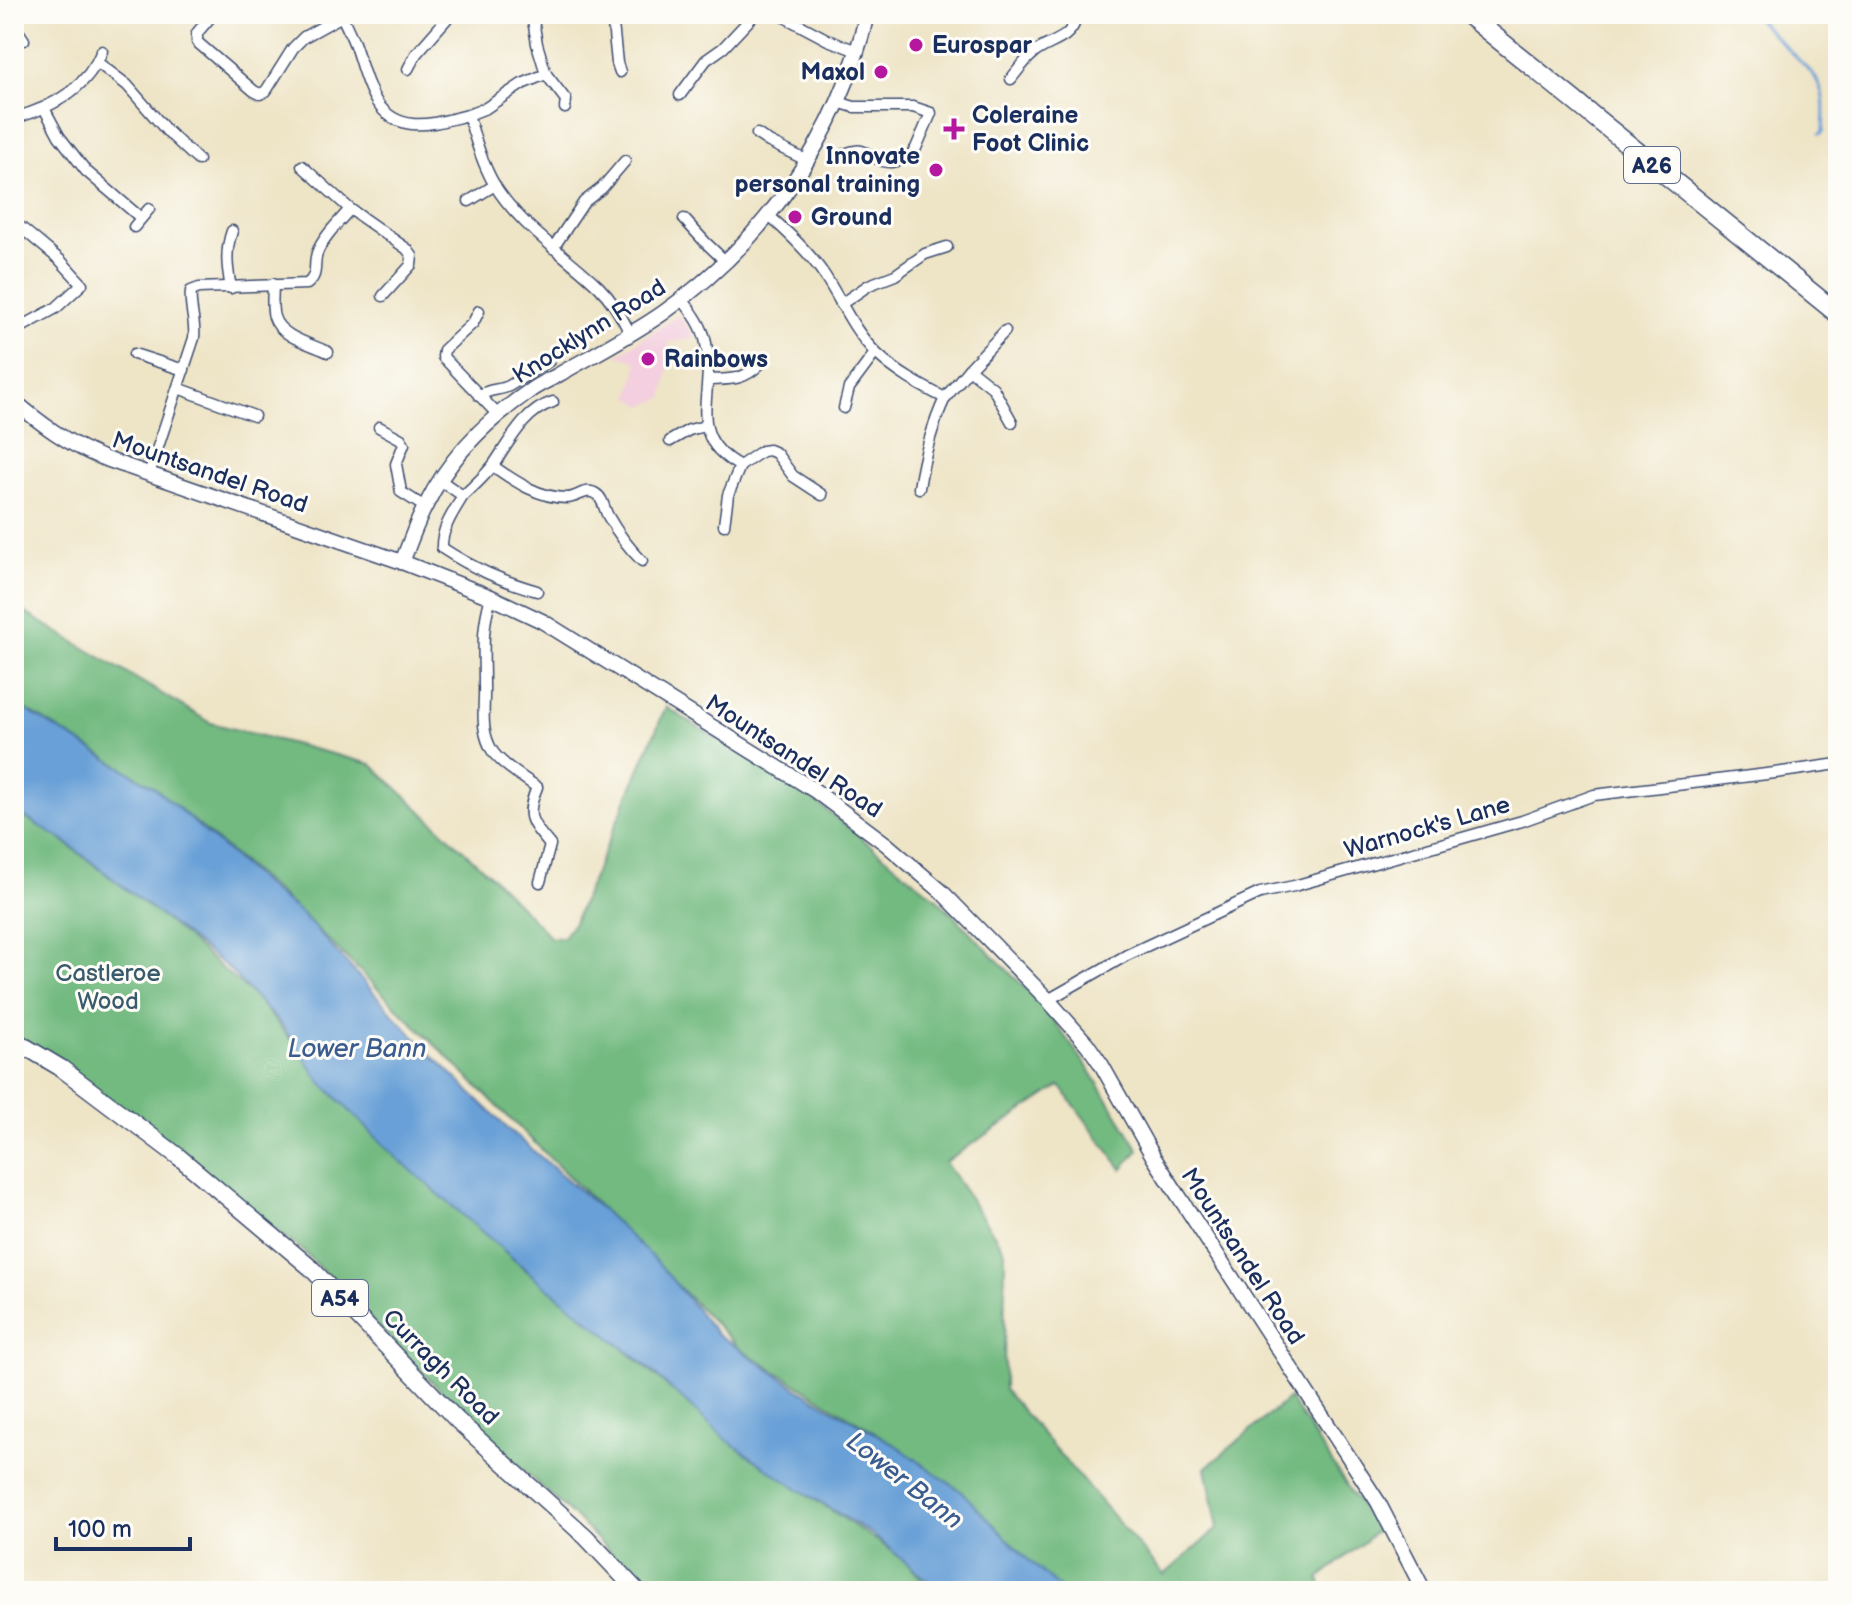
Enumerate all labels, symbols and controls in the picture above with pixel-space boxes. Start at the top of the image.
place label: Eurospar [932,31,1033,60]
marker: Eurospar [907,36,925,54]
place label: Maxol [801,58,865,87]
marker: Maxol [872,63,890,81]
place label: Coleraine Foot Clinic [972,101,1089,158]
marker: Coleraine Foot Clinic [943,118,965,140]
place label: Innovate personal training [735,142,920,199]
road number: A26 [1624,147,1680,183]
marker: Innovate personal training [927,161,945,179]
place label: Ground [811,203,892,232]
marker: Ground [786,208,804,226]
street label: Knocklynn Road [507,273,671,390]
place label: Rainbows [664,345,768,374]
marker: Rainbows [639,350,657,368]
street label: Mountsandel Road [108,425,311,520]
street label: Mountsandel Road [700,688,888,824]
street label: Warnock's Lane [1341,790,1513,865]
park label: Castleroe Wood [55,959,161,1016]
water label: Lower Bann [288,1034,426,1065]
street label: Mountsandel Road [1175,1162,1311,1350]
road number: A54 [312,1280,368,1316]
street label: Curragh Road [376,1303,505,1432]
water label: Lower Bann [840,1426,968,1536]
scale bar [56,1501,190,1551]
text: 100 m [68,1515,132,1544]

